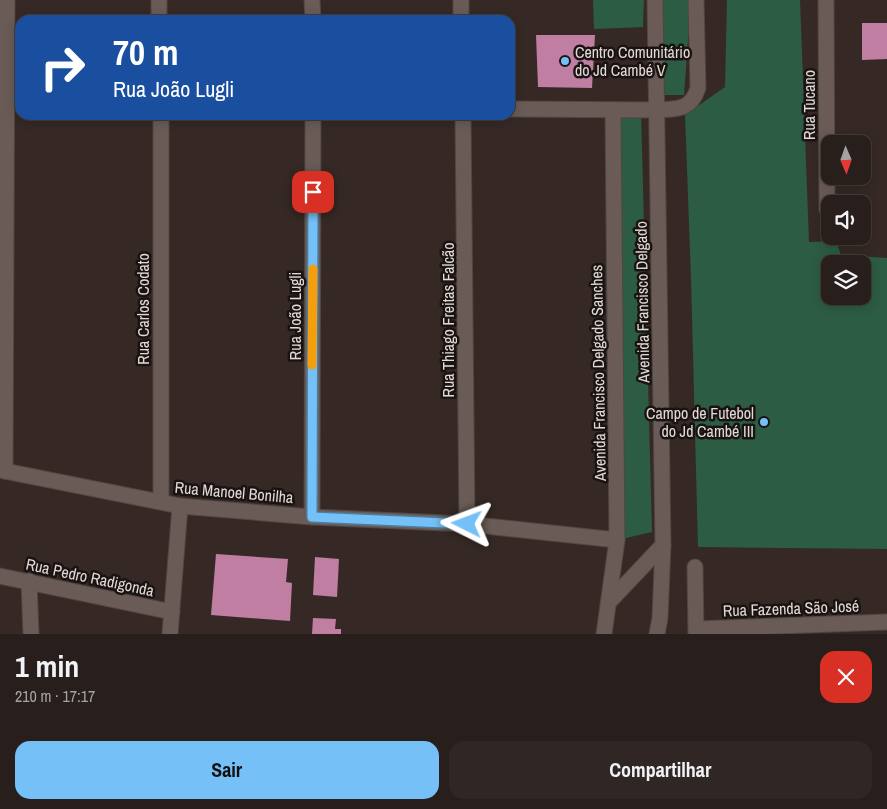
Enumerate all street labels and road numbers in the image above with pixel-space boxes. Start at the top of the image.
street label: Rua Tucano [798,70,820,140]
street label: Avenida Francisco Delgado [630,221,654,384]
street label: Rua Thiago Freitas Falcão [437,242,459,398]
street label: Rua Carlos Codato [132,253,154,365]
street label: Avenida Francisco Delgado Sanches [585,265,611,482]
street label: Rua João Lugli [284,272,306,360]
street label: Rua Manoel Bonilha [174,476,295,508]
street label: Rua Pedro Radigonda [24,553,157,601]
street label: Rua Fazenda São José [722,595,860,621]

